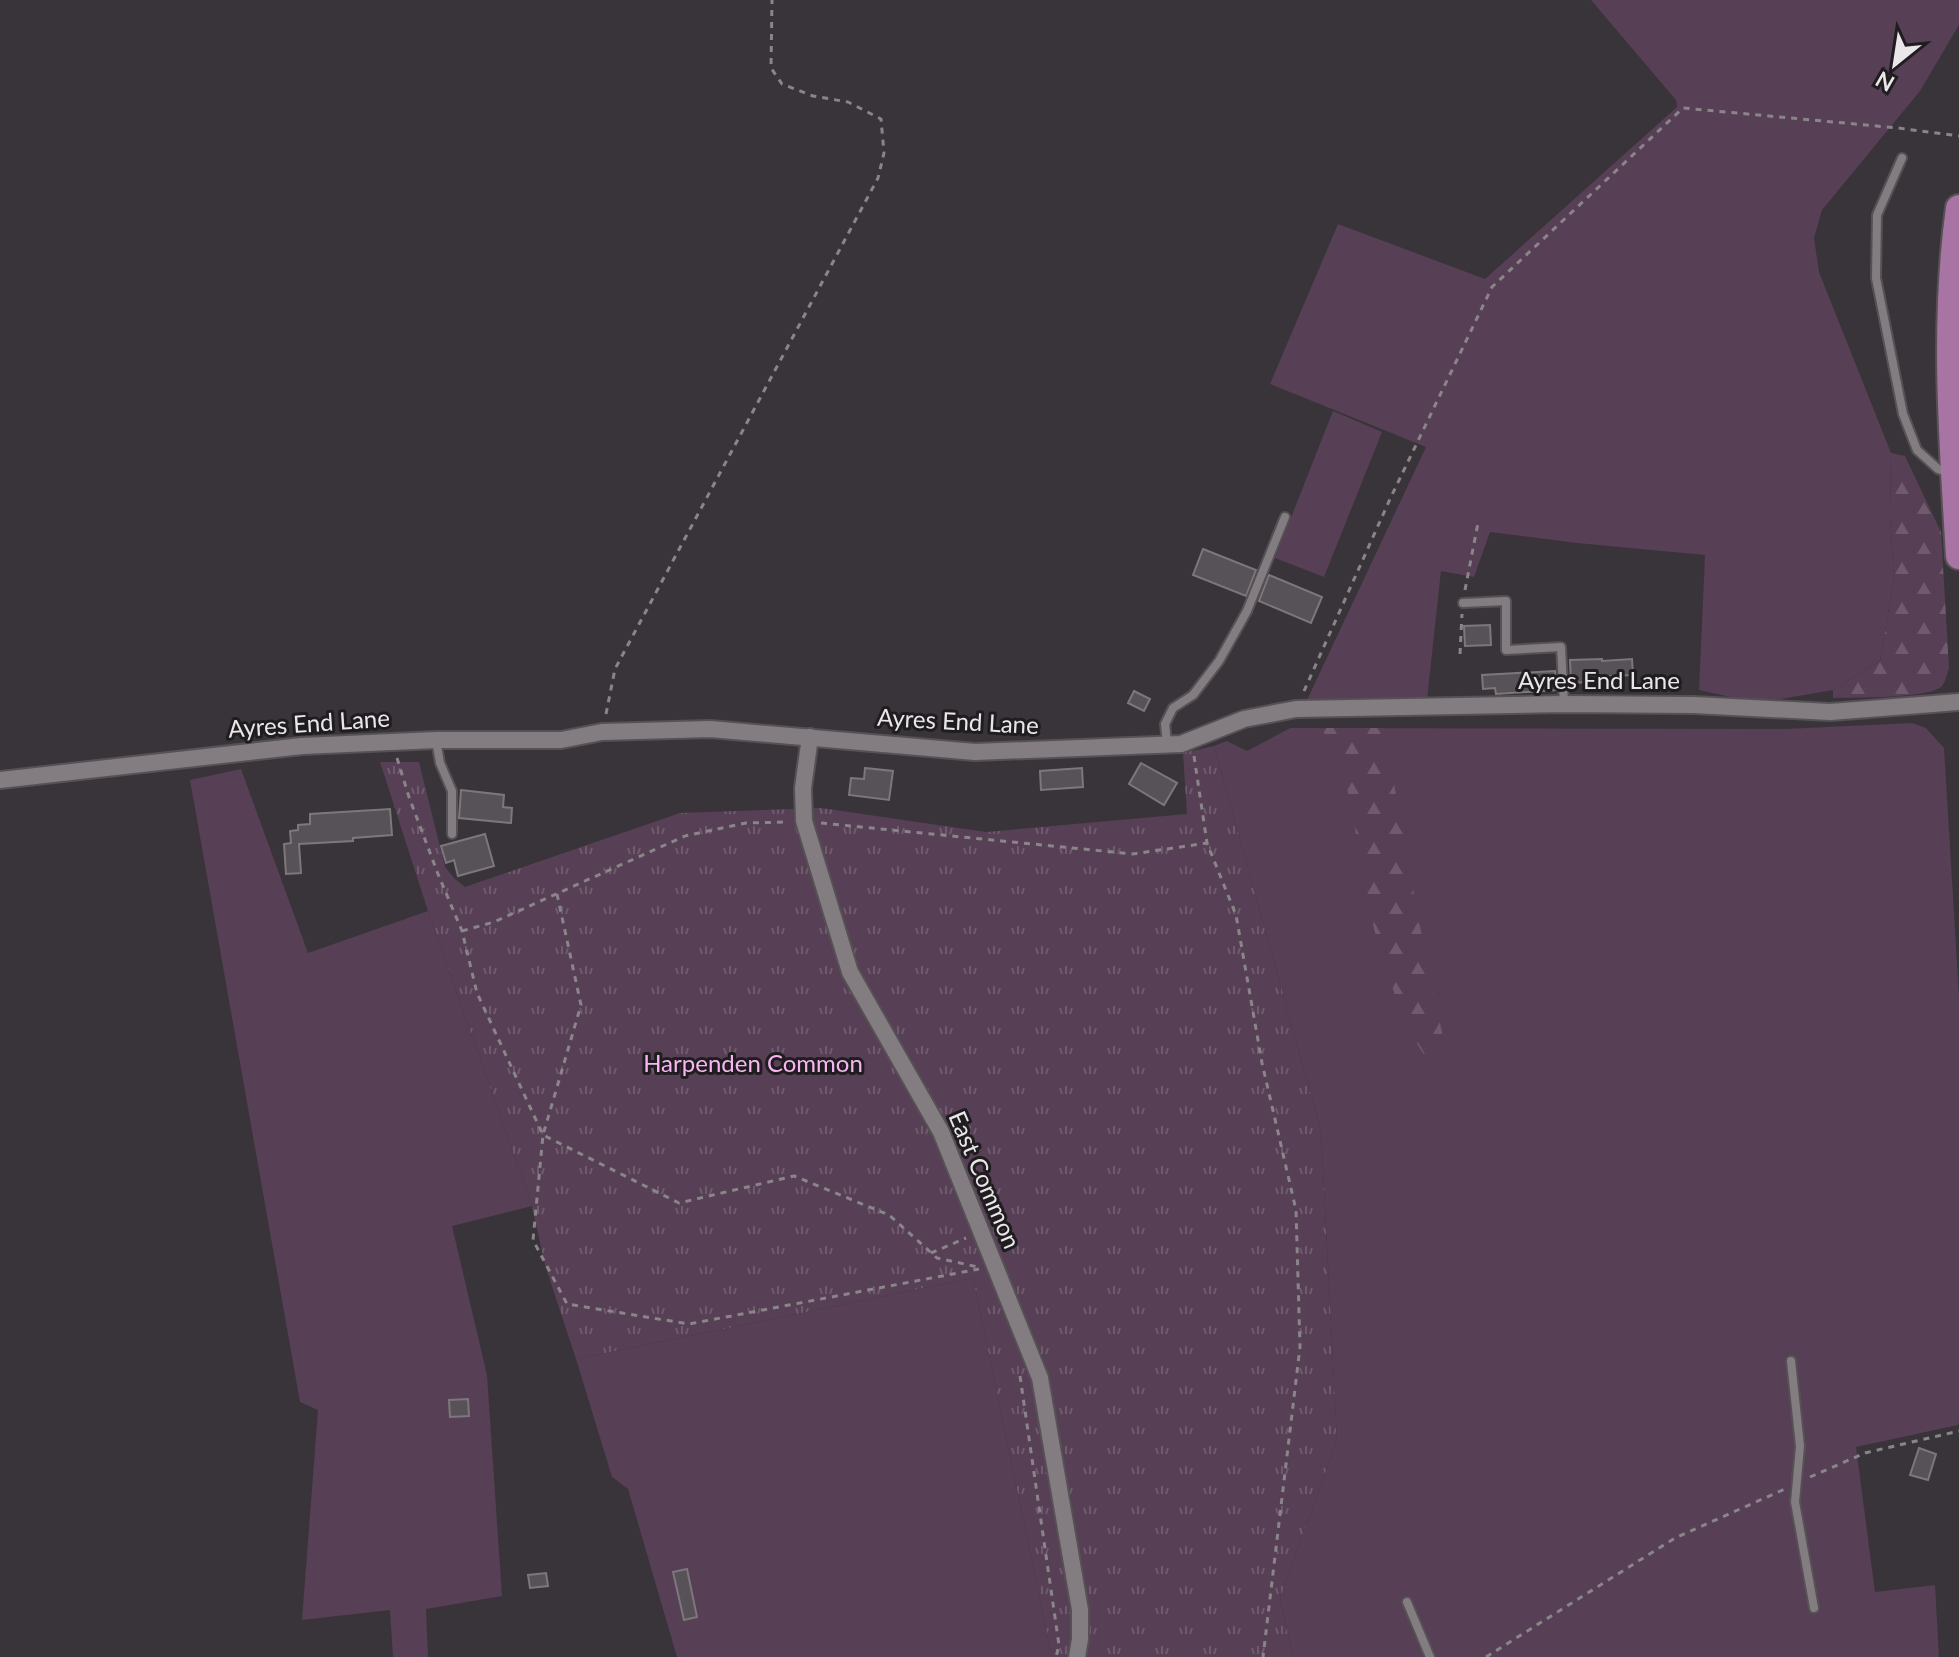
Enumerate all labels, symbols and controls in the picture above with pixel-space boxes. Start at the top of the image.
north arrow [1855,24,1935,104]
text: N [1871,66,1899,98]
street label: Ayres End Lane [1518,665,1680,694]
street label: Ayres End Lane [227,702,391,743]
street label: Ayres End Lane [876,702,1040,739]
park label: Harpenden Common [643,1048,863,1077]
street label: East Common [943,1106,1027,1253]

